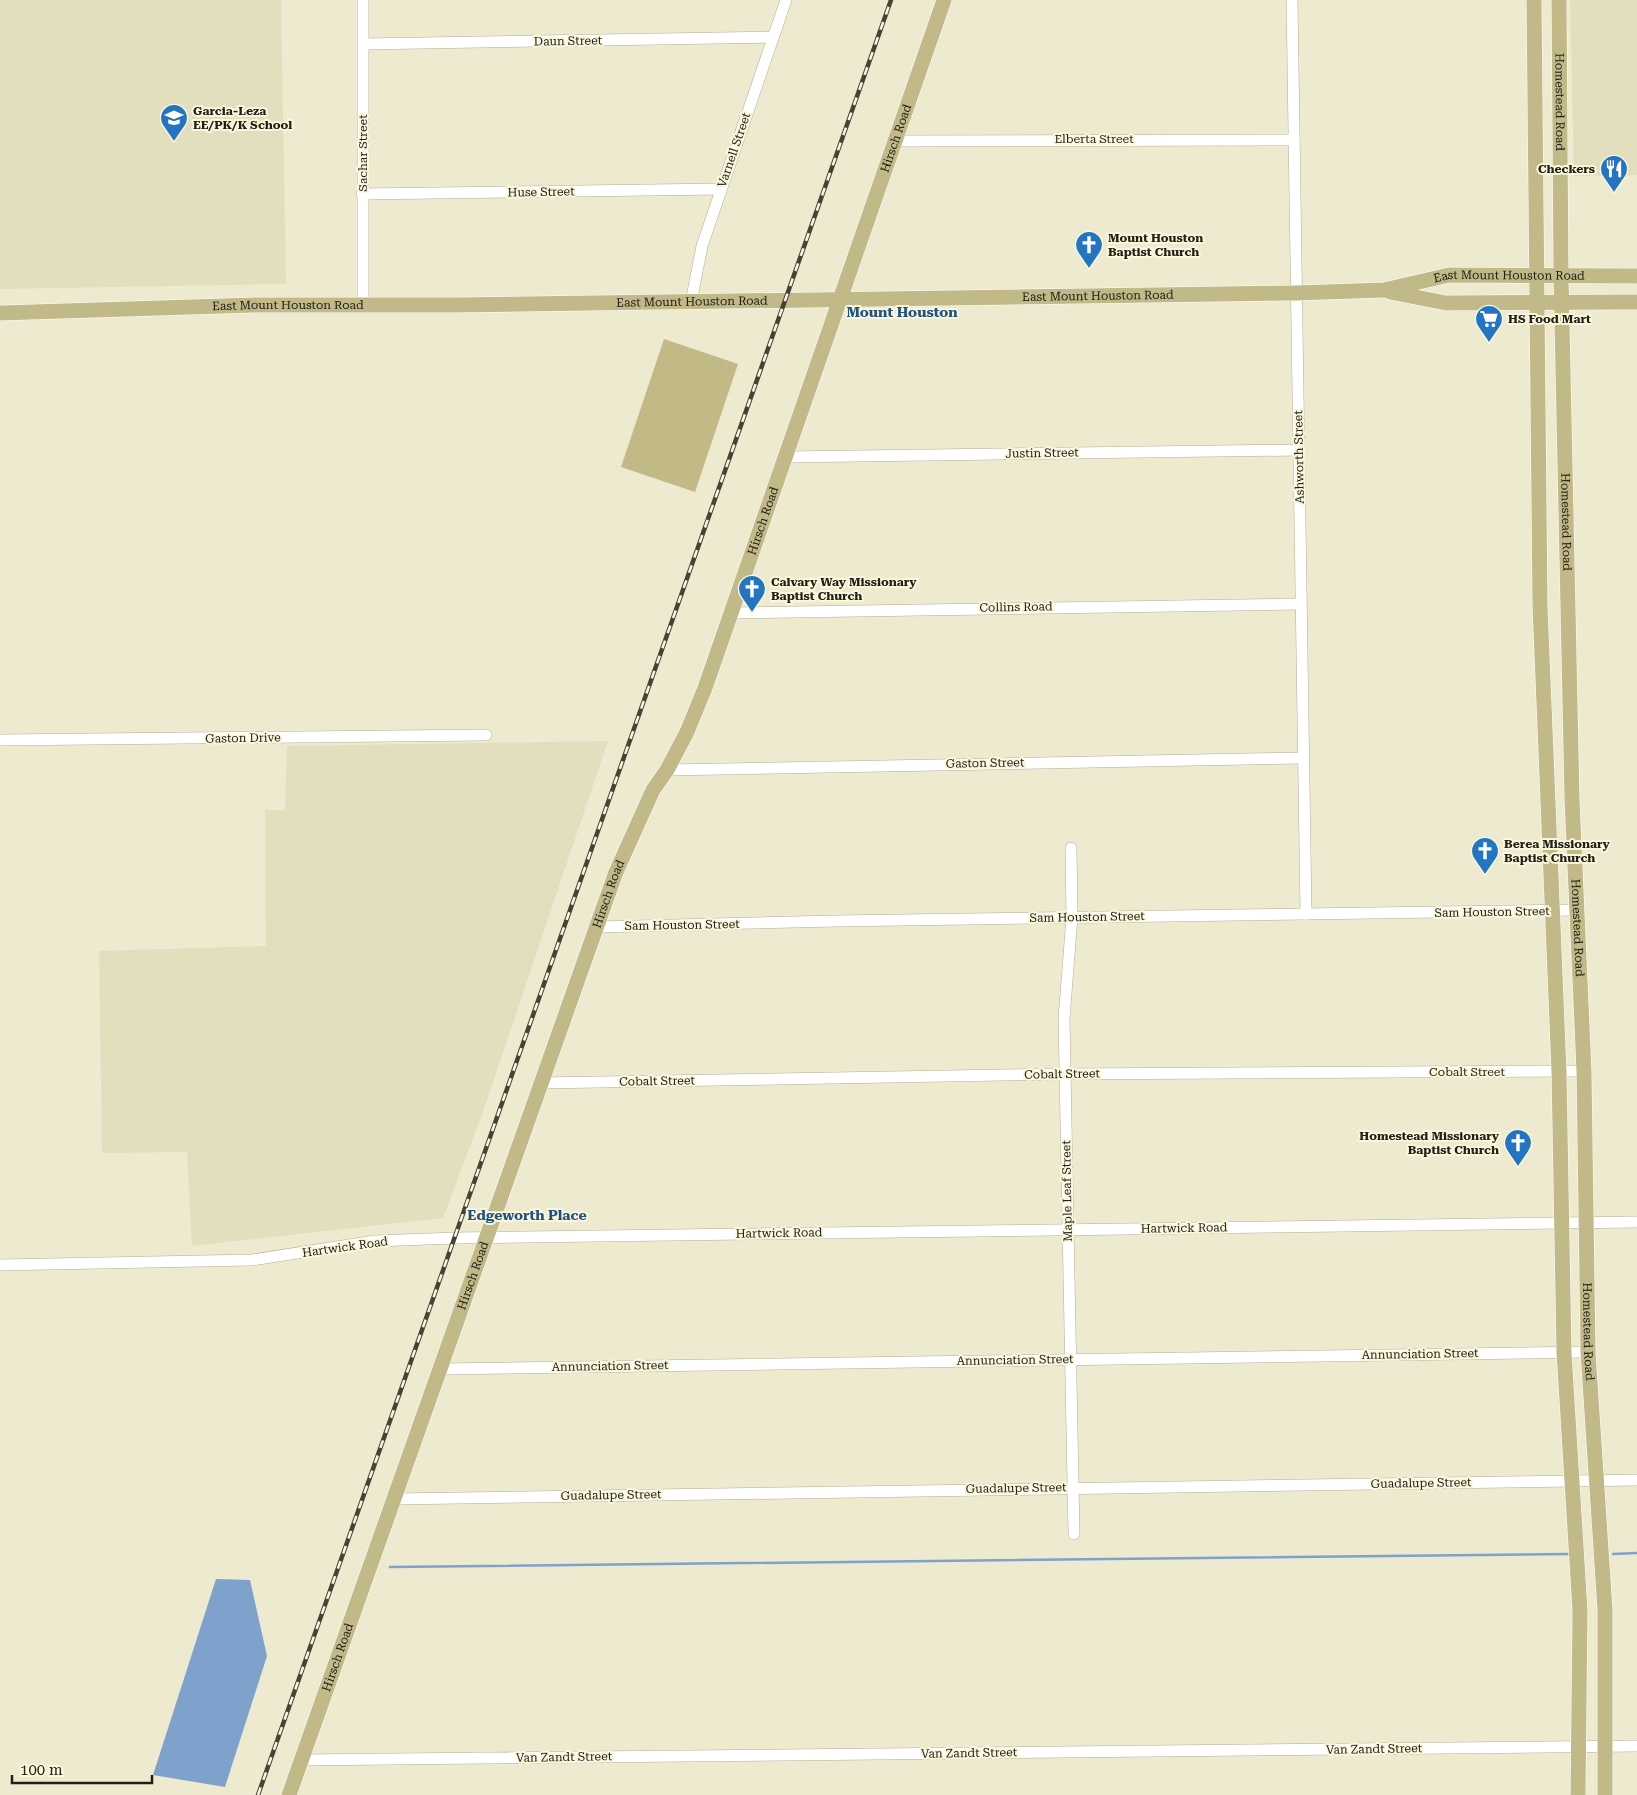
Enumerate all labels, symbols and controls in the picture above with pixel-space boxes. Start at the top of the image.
street label: Daun Street [534,33,603,49]
street label: Homestead Road [1552,53,1567,151]
street label: Hirsch Road [878,102,914,174]
school or university icon: Garcia-Leza EE/PK/K School [159,103,189,142]
place label: Garcia-Leza EE/PK/K School [193,104,292,132]
street label: Varnell Street [715,110,754,189]
street label: Sachar Street [356,114,370,192]
street label: Elberta Street [1054,132,1134,146]
restaurant icon: Checkers [1599,154,1629,193]
place label: Checkers [1538,162,1595,176]
street label: Huse Street [507,184,575,200]
church icon: Mount Houston Baptist Church [1074,230,1104,269]
place label: Mount Houston Baptist Church [1108,231,1203,259]
street label: East Mount Houston Road [1432,268,1585,285]
street label: East Mount Houston Road [1022,288,1174,304]
street label: East Mount Houston Road [616,294,768,310]
street label: East Mount Houston Road [212,298,364,313]
district label: Mount Houston [846,304,958,320]
supermarket icon: HS Food Mart [1474,304,1504,343]
place label: HS Food Mart [1508,312,1591,326]
street label: Ashworth Street [1291,410,1307,504]
street label: Justin Street [1005,445,1079,461]
street label: Homestead Road [1558,473,1574,571]
street label: Hirsch Road [745,485,781,557]
church icon: Calvary Way Missionary Baptist Church [737,574,767,613]
place label: Calvary Way Missionary Baptist Church [771,575,917,603]
street label: Collins Road [979,599,1053,615]
street label: Gaston Drive [205,730,281,746]
street label: Gaston Street [946,755,1025,771]
church icon: Berea Missionary Baptist Church [1470,836,1500,875]
place label: Berea Missionary Baptist Church [1504,837,1611,865]
street label: Hirsch Road [590,857,628,930]
street label: Homestead Road [1569,878,1587,977]
street label: Sam Houston Street [1434,904,1550,920]
street label: Sam Houston Street [1029,909,1145,925]
street label: Sam Houston Street [624,917,740,933]
street label: Cobalt Street [1429,1065,1505,1079]
street label: Cobalt Street [1024,1066,1101,1082]
street label: Cobalt Street [619,1073,696,1089]
church icon: Homestead Missionary Baptist Church [1503,1128,1533,1167]
place label: Homestead Missionary Baptist Church [1359,1129,1500,1157]
street label: Maple Leaf Street [1059,1140,1075,1242]
district label: Edgeworth Place [467,1207,587,1223]
street label: Hartwick Road [1141,1220,1228,1236]
street label: Hartwick Road [736,1225,823,1241]
street label: Hartwick Road [301,1234,389,1260]
street label: Hirsch Road [454,1239,492,1312]
street label: Homestead Road [1580,1282,1597,1381]
street label: Annunciation Street [1362,1346,1479,1362]
street label: Annunciation Street [957,1352,1074,1368]
street label: Annunciation Street [552,1358,669,1374]
street label: Guadalupe Street [1370,1475,1472,1491]
street label: Guadalupe Street [965,1480,1067,1496]
street label: Guadalupe Street [560,1487,662,1503]
street label: Hirsch Road [319,1621,356,1693]
street label: Van Zandt Street [1326,1741,1423,1757]
street label: Van Zandt Street [921,1745,1018,1761]
street label: Van Zandt Street [516,1749,613,1765]
scale bar [12,1752,152,1784]
text: 100 m [20,1761,63,1779]

